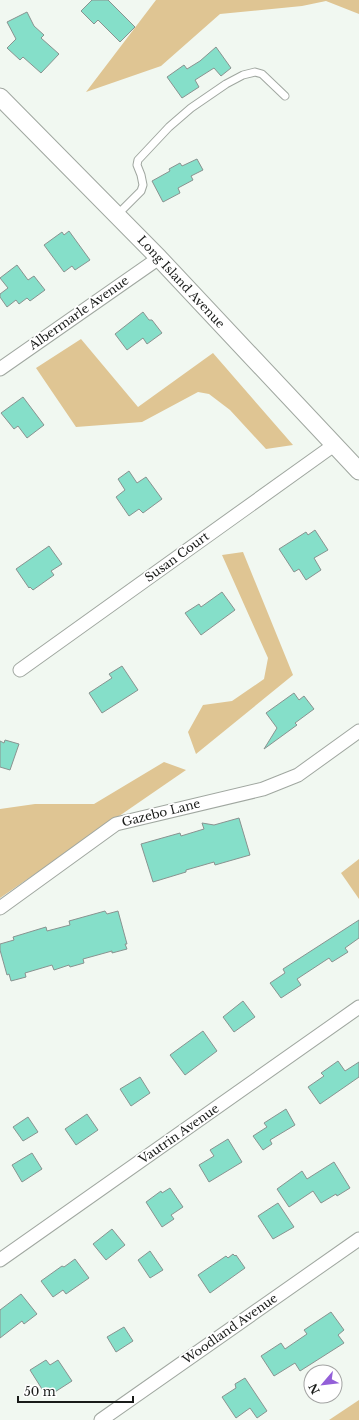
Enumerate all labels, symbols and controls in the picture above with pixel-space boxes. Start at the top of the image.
street label: Long Island Avenue [135,232,228,331]
street label: Albermarle Avenue [25,272,132,353]
street label: Susan Court [142,528,212,585]
street label: Gazebo Lane [120,795,202,830]
street label: Vautrin Avenue [135,1100,222,1167]
street label: Woodland Avenue [178,1290,280,1368]
north arrow [303,1364,343,1404]
scale bar [18,1378,133,1404]
text: N [305,1380,323,1397]
text: 50 m [24,1384,56,1399]

